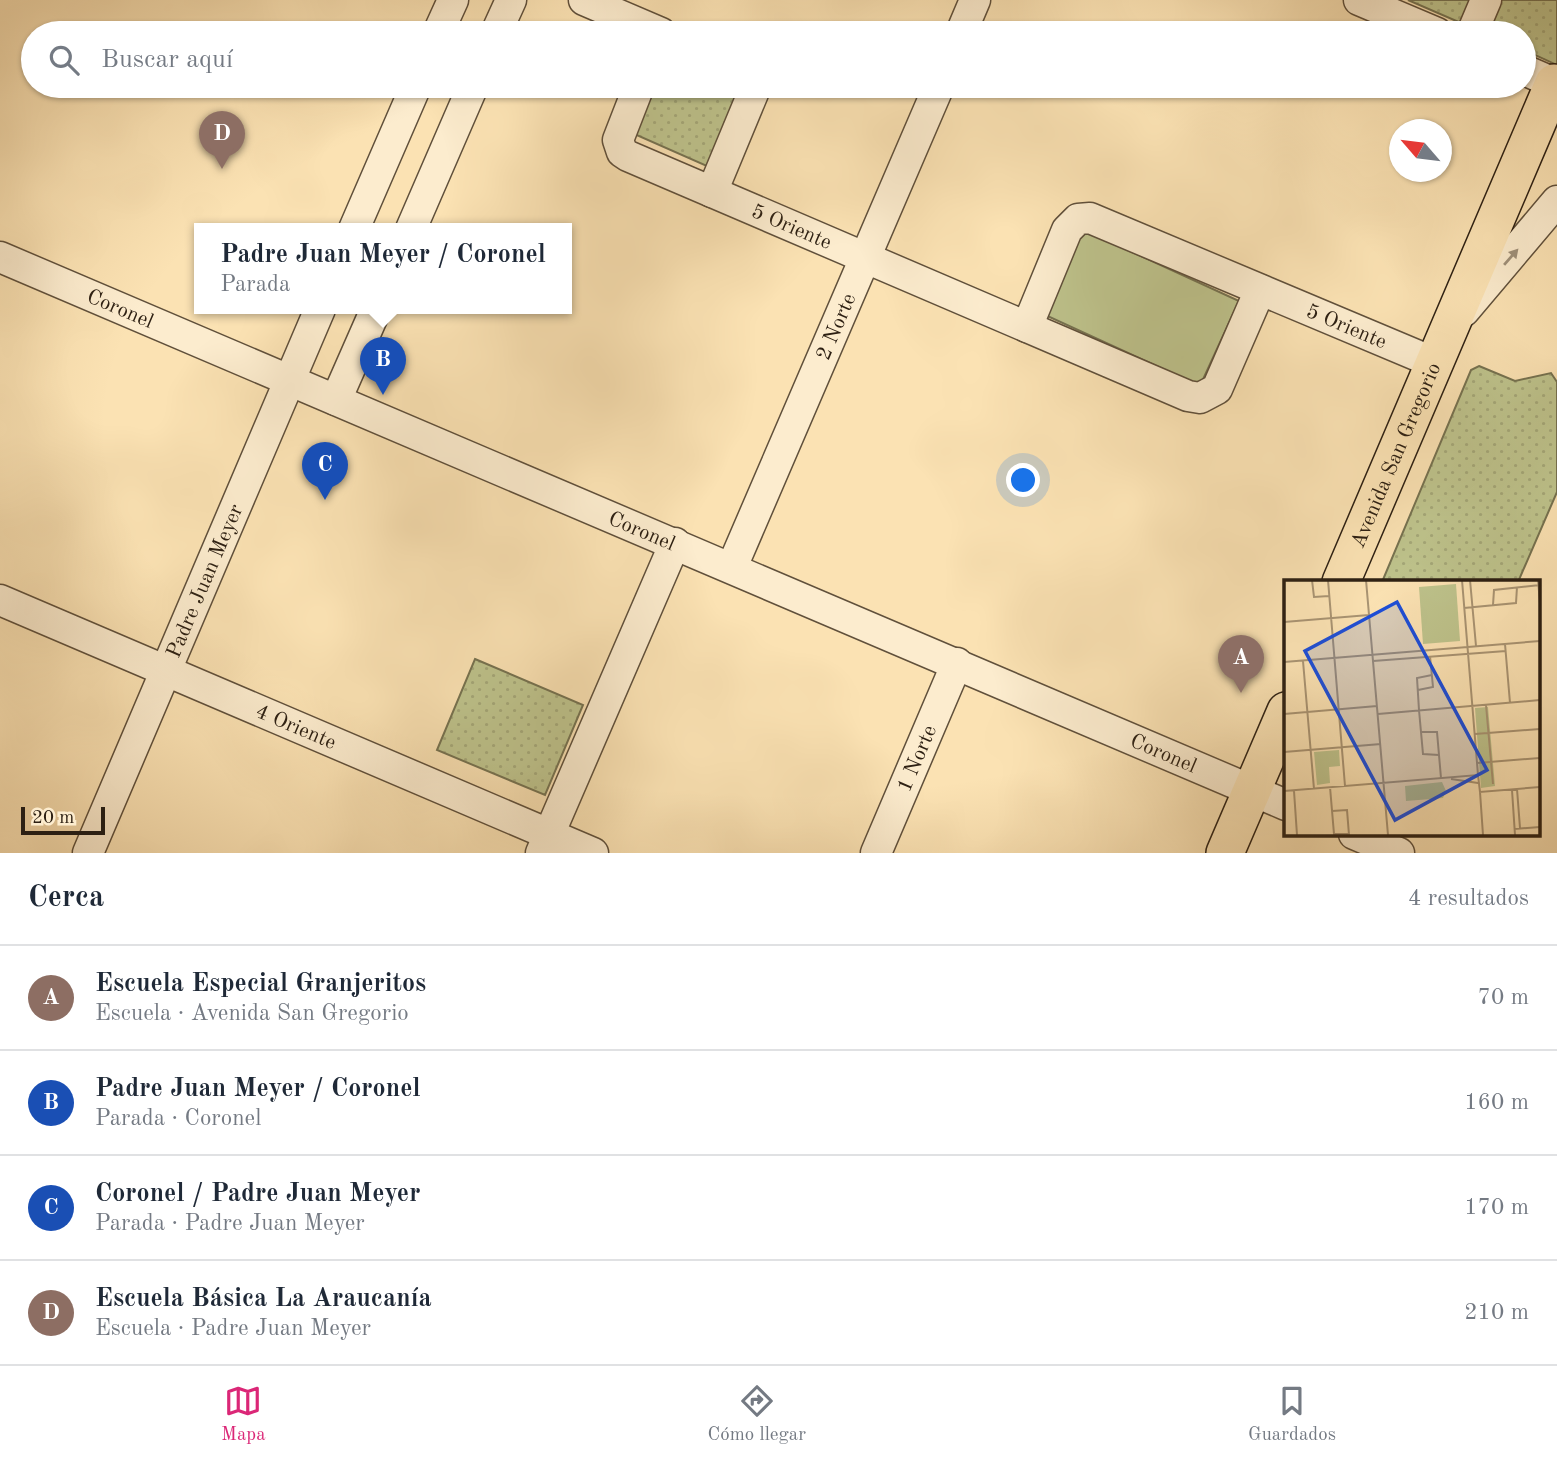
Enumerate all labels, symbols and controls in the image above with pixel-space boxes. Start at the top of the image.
search box [21,21,1536,98]
icon: search [45,41,83,79]
text: Buscar aquí [101,47,233,73]
pin: D [199,111,245,169]
north arrow [1389,119,1452,182]
street label: 5 Oriente [748,201,834,254]
popup [194,223,572,314]
text: Padre Juan Meyer / Coronel [220,242,546,268]
one-way arrow [1503,248,1519,266]
text: Parada [220,273,290,296]
street label: Coronel [84,286,157,333]
street label: 2 Norte [813,290,860,363]
street label: 5 Oriente [1303,301,1389,353]
pin: B [360,337,406,395]
street label: Avenida San Gregorio [1348,360,1445,551]
pin: C [302,442,348,500]
your location [1006,463,1040,497]
street label: Padre Juan Meyer [164,501,248,661]
street label: Coronel [605,509,678,556]
inset map [1284,580,1540,836]
pin: A [1218,635,1264,693]
street label: 4 Oriente [252,701,339,754]
street label: 1 Norte [894,722,941,795]
street label: Coronel [1127,731,1200,778]
scale bar [21,804,105,836]
text: 20 m [32,809,74,828]
text: Cerca [28,883,104,913]
text: 4 resultados [1408,887,1529,910]
text: Escuela Especial Granjeritos [95,971,426,997]
text: A [42,986,60,1009]
text: 70 m [1478,986,1529,1009]
text: Escuela · Avenida San Gregorio [95,1002,409,1025]
text: Padre Juan Meyer / Coronel [95,1076,420,1102]
text: B [43,1091,59,1114]
text: 160 m [1464,1091,1529,1114]
text: Parada · Coronel [95,1107,261,1130]
text: Coronel / Padre Juan Meyer [95,1181,420,1207]
text: C [43,1196,59,1219]
text: 170 m [1464,1196,1529,1219]
text: Parada · Padre Juan Meyer [95,1212,365,1235]
text: Escuela Básica La Araucanía [95,1286,432,1312]
text: D [42,1301,60,1324]
text: 210 m [1464,1301,1529,1324]
text: Escuela · Padre Juan Meyer [95,1317,371,1340]
tab: Mapa [221,1382,266,1447]
tab: Cómo llegar [708,1382,806,1447]
tab: Guardados [1248,1382,1336,1447]

